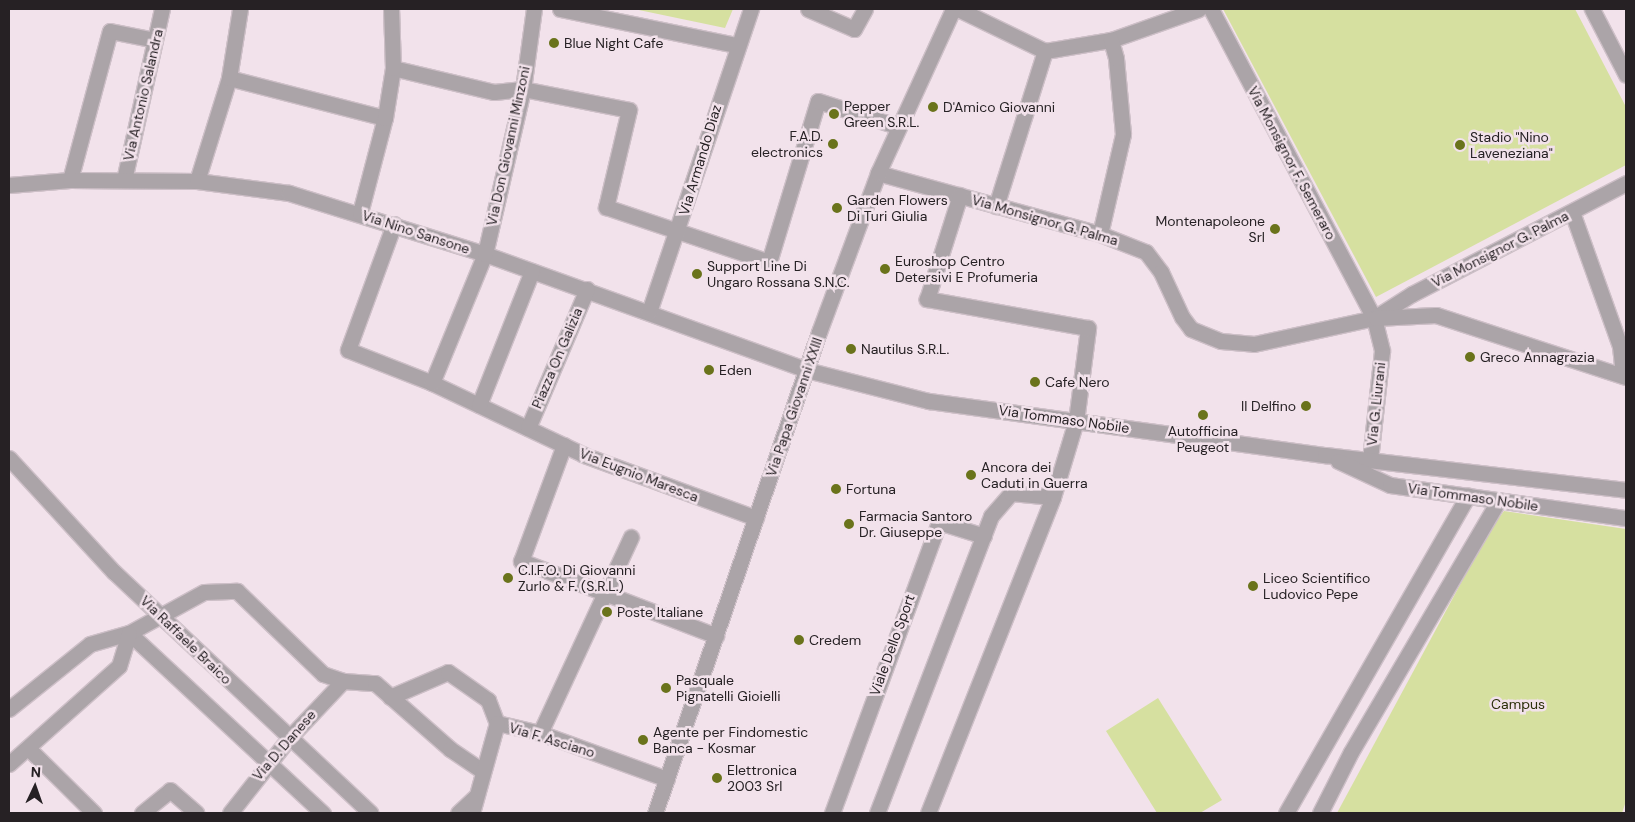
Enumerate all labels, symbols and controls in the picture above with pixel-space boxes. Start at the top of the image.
street label: Via Antonio Salandra [120,28,166,162]
place label: Blue Night Cafe [564,35,663,51]
marker: Blue Night Cafe [548,37,560,49]
street label: Via Don Giovanni Minzoni [483,65,533,227]
street label: Via Monsignor F. Semeraro [1244,83,1340,243]
place label: Pepper Green S.R.L. [844,98,919,130]
place label: D'Amico Giovanni [943,99,1055,115]
marker: D'Amico Giovanni [927,101,939,113]
street label: Via Armando Diaz [675,103,725,217]
marker: Pepper Green S.R.L. [828,108,840,120]
place label: F.A.D. electronics [751,128,823,160]
place label: Stadio "Nino Laveneziana" [1470,129,1553,162]
marker: F.A.D. electronics [827,138,839,150]
marker: Stadio "Nino Laveneziana" [1454,139,1466,151]
street label: Via Monsignor G. Palma [970,191,1120,249]
place label: Garden Flowers Di Turi Giulia [847,192,948,224]
marker: Garden Flowers Di Turi Giulia [831,202,843,214]
street label: Via Nino Sansone [360,207,472,257]
street label: Via Monsignor G. Palma [1429,207,1571,291]
place label: Montenapoleone Srl [1156,213,1265,246]
marker: Montenapoleone Srl [1269,223,1281,235]
place label: Euroshop Centro Detersivi E Profumeria [895,253,1038,286]
place label: Support Line Di Ungaro Rossana S.N.C. [707,258,850,290]
marker: Euroshop Centro Detersivi E Profumeria [879,263,891,275]
marker: Support Line Di Ungaro Rossana S.N.C. [691,268,703,280]
street label: Piazza On Galizia [528,305,586,411]
street label: Via Papa Giovanni XXIII [762,335,826,479]
place label: Nautilus S.R.L. [861,341,949,357]
marker: Nautilus S.R.L. [845,343,857,355]
place label: Greco Annagrazia [1480,349,1594,365]
marker: Greco Annagrazia [1464,351,1476,363]
street label: Via G. Liurani [1363,361,1389,447]
place label: Eden [719,362,752,378]
marker: Eden [703,364,715,376]
place label: Cafe Nero [1045,374,1110,390]
marker: Cafe Nero [1029,376,1041,388]
place label: Il Delfino [1241,398,1296,414]
marker: Il Delfino [1300,400,1312,412]
street label: Via Tommaso Nobile [998,402,1130,436]
marker: Autofficina Peugeot [1197,409,1209,421]
place label: Autofficina Peugeot [1168,423,1238,456]
street label: Via Eugnio Maresca [577,445,701,505]
place label: Ancora dei Caduti in Guerra [981,459,1088,492]
marker: Ancora dei Caduti in Guerra [965,469,977,481]
street label: Via Tommaso Nobile [1407,480,1539,514]
place label: Fortuna [846,481,896,497]
marker: Fortuna [830,483,842,495]
place label: Farmacia Santoro Dr. Giuseppe [859,508,972,540]
marker: Farmacia Santoro Dr. Giuseppe [843,518,855,530]
place label: C.I.F.O. Di Giovanni Zurlo & F. (S.R.L.) [518,562,635,594]
place label: Liceo Scientifico Ludovico Pepe [1263,570,1370,602]
marker: C.I.F.O. Di Giovanni Zurlo & F. (S.R.L.) [502,572,514,584]
marker: Liceo Scientifico Ludovico Pepe [1247,580,1259,592]
street label: Via Raffaele Braico [137,592,235,688]
street label: Viale Dello Sport [866,592,918,698]
place label: Poste Italiane [617,604,703,620]
marker: Poste Italiane [601,606,613,618]
place label: Credem [809,632,861,648]
marker: Credem [793,634,805,646]
place label: Pasquale Pignatelli Gioielli [676,672,781,704]
marker: Pasquale Pignatelli Gioielli [660,682,672,694]
park label: Campus [1491,696,1545,712]
street label: Via D. Danese [249,706,319,784]
street label: Via F. Asciano [507,719,597,761]
place label: Agente per Findomestic Banca - Kosmar [653,724,808,756]
marker: Agente per Findomestic Banca - Kosmar [637,734,649,746]
north arrow [10,762,60,812]
place label: Elettronica 2003 Srl [727,762,797,794]
text: N [30,763,41,781]
marker: Elettronica 2003 Srl [711,772,723,784]

